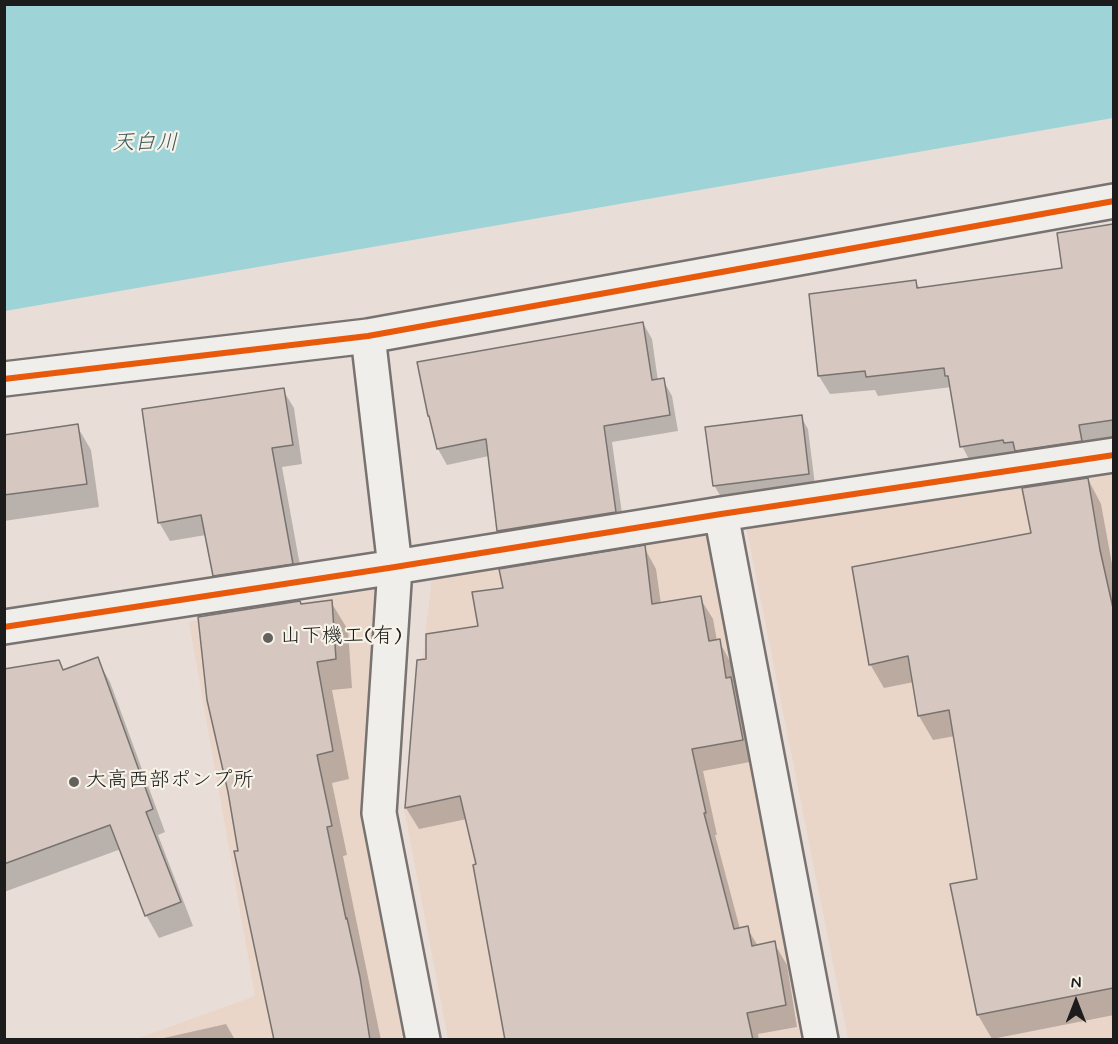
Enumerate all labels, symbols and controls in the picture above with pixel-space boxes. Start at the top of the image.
water label: 天白川 [112,131,178,157]
place label: 山下機工(有) [280,625,401,651]
marker: 山下機工(有) [261,631,275,645]
place label: 大高西部ポンプ所 [86,769,254,795]
marker: 大高西部ポンプ所 [67,775,81,789]
north arrow [1046,972,1106,1032]
text: N [1071,973,1081,994]

